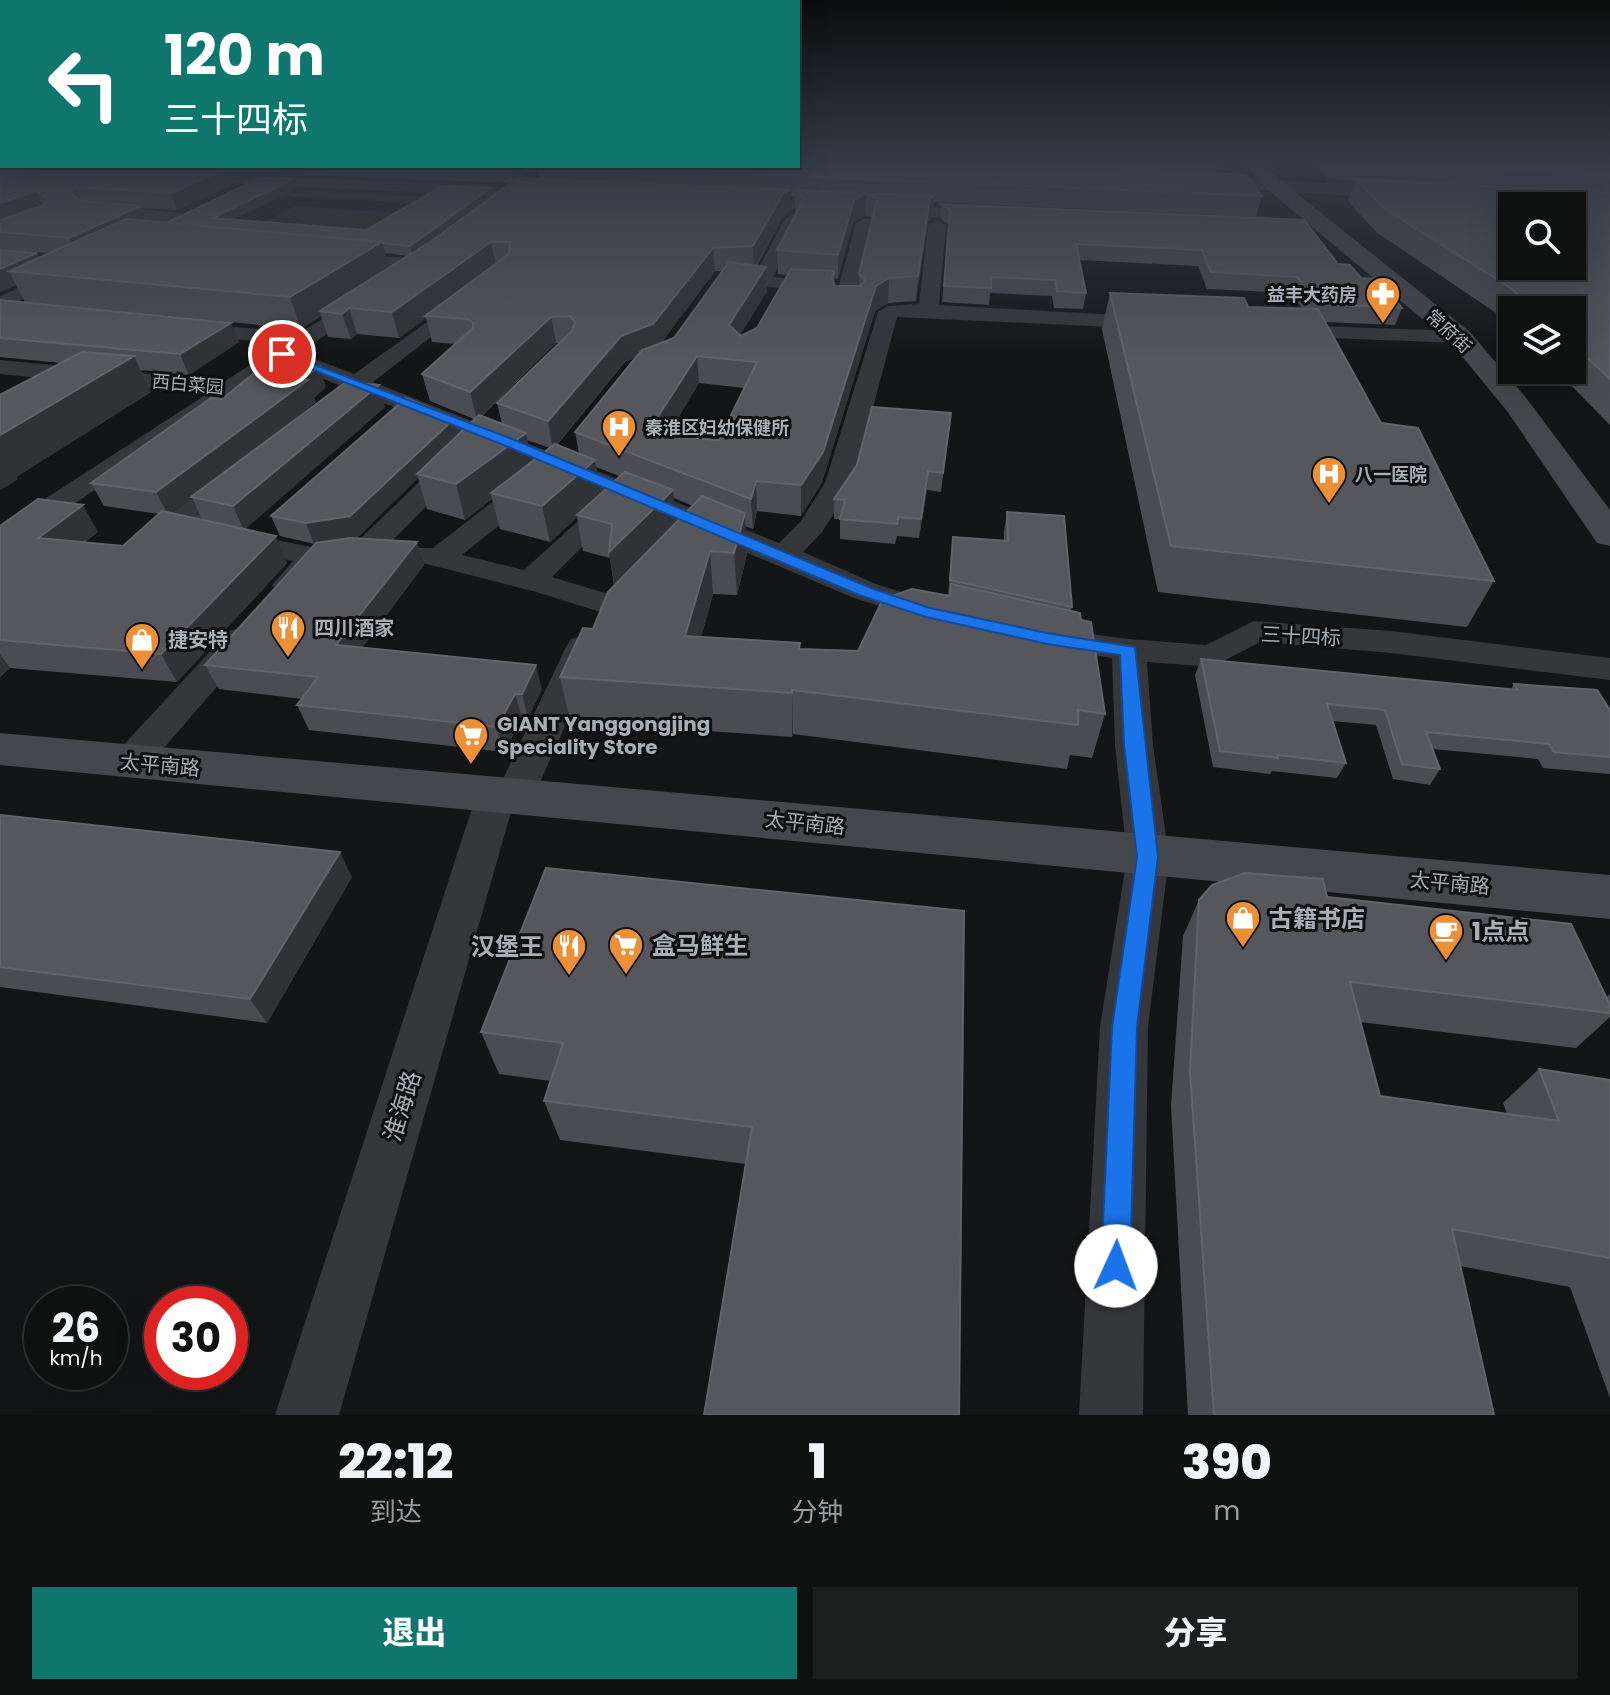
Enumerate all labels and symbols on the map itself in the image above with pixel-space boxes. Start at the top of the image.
pharmacy icon: 益丰大药房 [1364,275,1402,325]
place label: 益丰大药房 [1267,282,1357,307]
street label: 常府街 [1421,303,1477,359]
pin [248,320,316,388]
street label: 西白菜园 [151,368,225,400]
hospital icon: 秦淮区妇幼保健所 [600,408,638,458]
place label: 秦淮区妇幼保健所 [645,415,789,440]
hospital icon: 八一医院 [1310,455,1348,505]
place label: 八一医院 [1355,462,1427,487]
restaurant icon: 四川酒家 [269,609,307,659]
place label: 四川酒家 [314,614,394,642]
street label: 三十四标 [1260,620,1342,652]
shop icon: 捷安特 [123,621,161,671]
place label: 捷安特 [168,626,228,654]
place label: GIANT Yanggongjing Speciality Store [497,710,710,761]
supermarket icon: GIANT Yanggongjing Speciality Store [452,716,490,766]
street label: 太平南路 [119,748,201,782]
street label: 太平南路 [764,805,846,841]
street label: 太平南路 [1409,866,1491,900]
shop icon: 古籍书店 [1224,899,1262,949]
place label: 古籍书店 [1269,902,1365,935]
cafe icon: 1点点 [1427,912,1465,962]
place label: 1点点 [1472,915,1529,948]
supermarket icon: 盒马鲜生 [607,926,645,976]
restaurant icon: 汉堡王 [550,927,588,977]
place label: 盒马鲜生 [652,929,748,962]
place label: 汉堡王 [471,930,543,963]
street label: 淮海路 [376,1067,428,1145]
position arrow [1074,1224,1158,1308]
speed limit sign: 30 [144,1286,248,1390]

